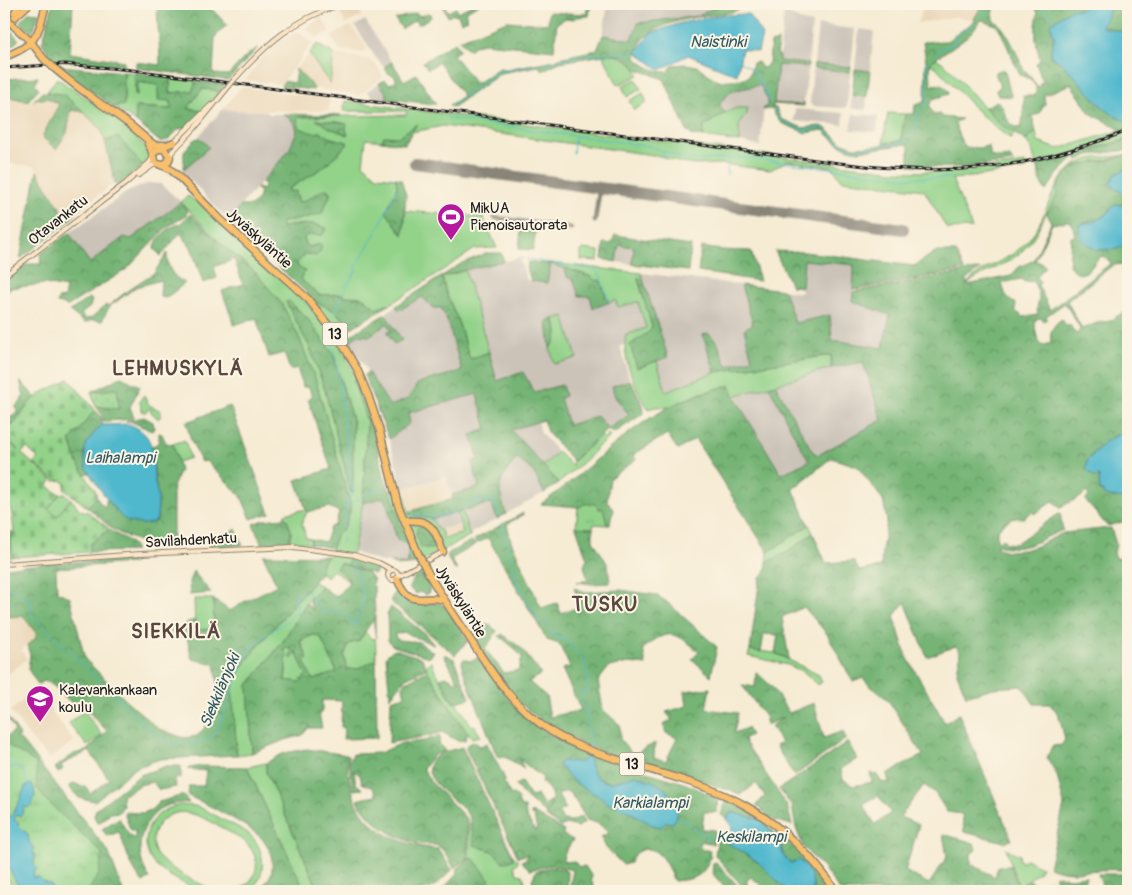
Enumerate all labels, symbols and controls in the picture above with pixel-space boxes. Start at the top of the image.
water label: Naistinki [690,32,748,52]
street label: Otavankatu [25,191,92,250]
place label: MikUA Pienoisautorata [470,199,568,235]
sports icon: MikUA Pienoisautorata [436,202,466,241]
street label: Jyväskyläntie [222,204,296,273]
road number: 13 [322,322,348,346]
district label: LEHMUSKYLÄ [112,356,244,381]
water label: Laihalampi [85,448,157,468]
street label: Savilahdenkatu [144,529,238,552]
street label: Jyväskyläntie [431,561,491,642]
district label: TUSKU [571,592,638,617]
district label: SIEKKILÄ [131,619,221,644]
water label: Siekkilänjoki [195,648,245,730]
place label: Kalevankankaan koulu [59,681,157,717]
school or university icon: Kalevankankaan koulu [25,684,55,723]
road number: 13 [620,752,644,776]
water label: Karkialampi [612,793,690,813]
water label: Keskilampi [716,827,788,847]

